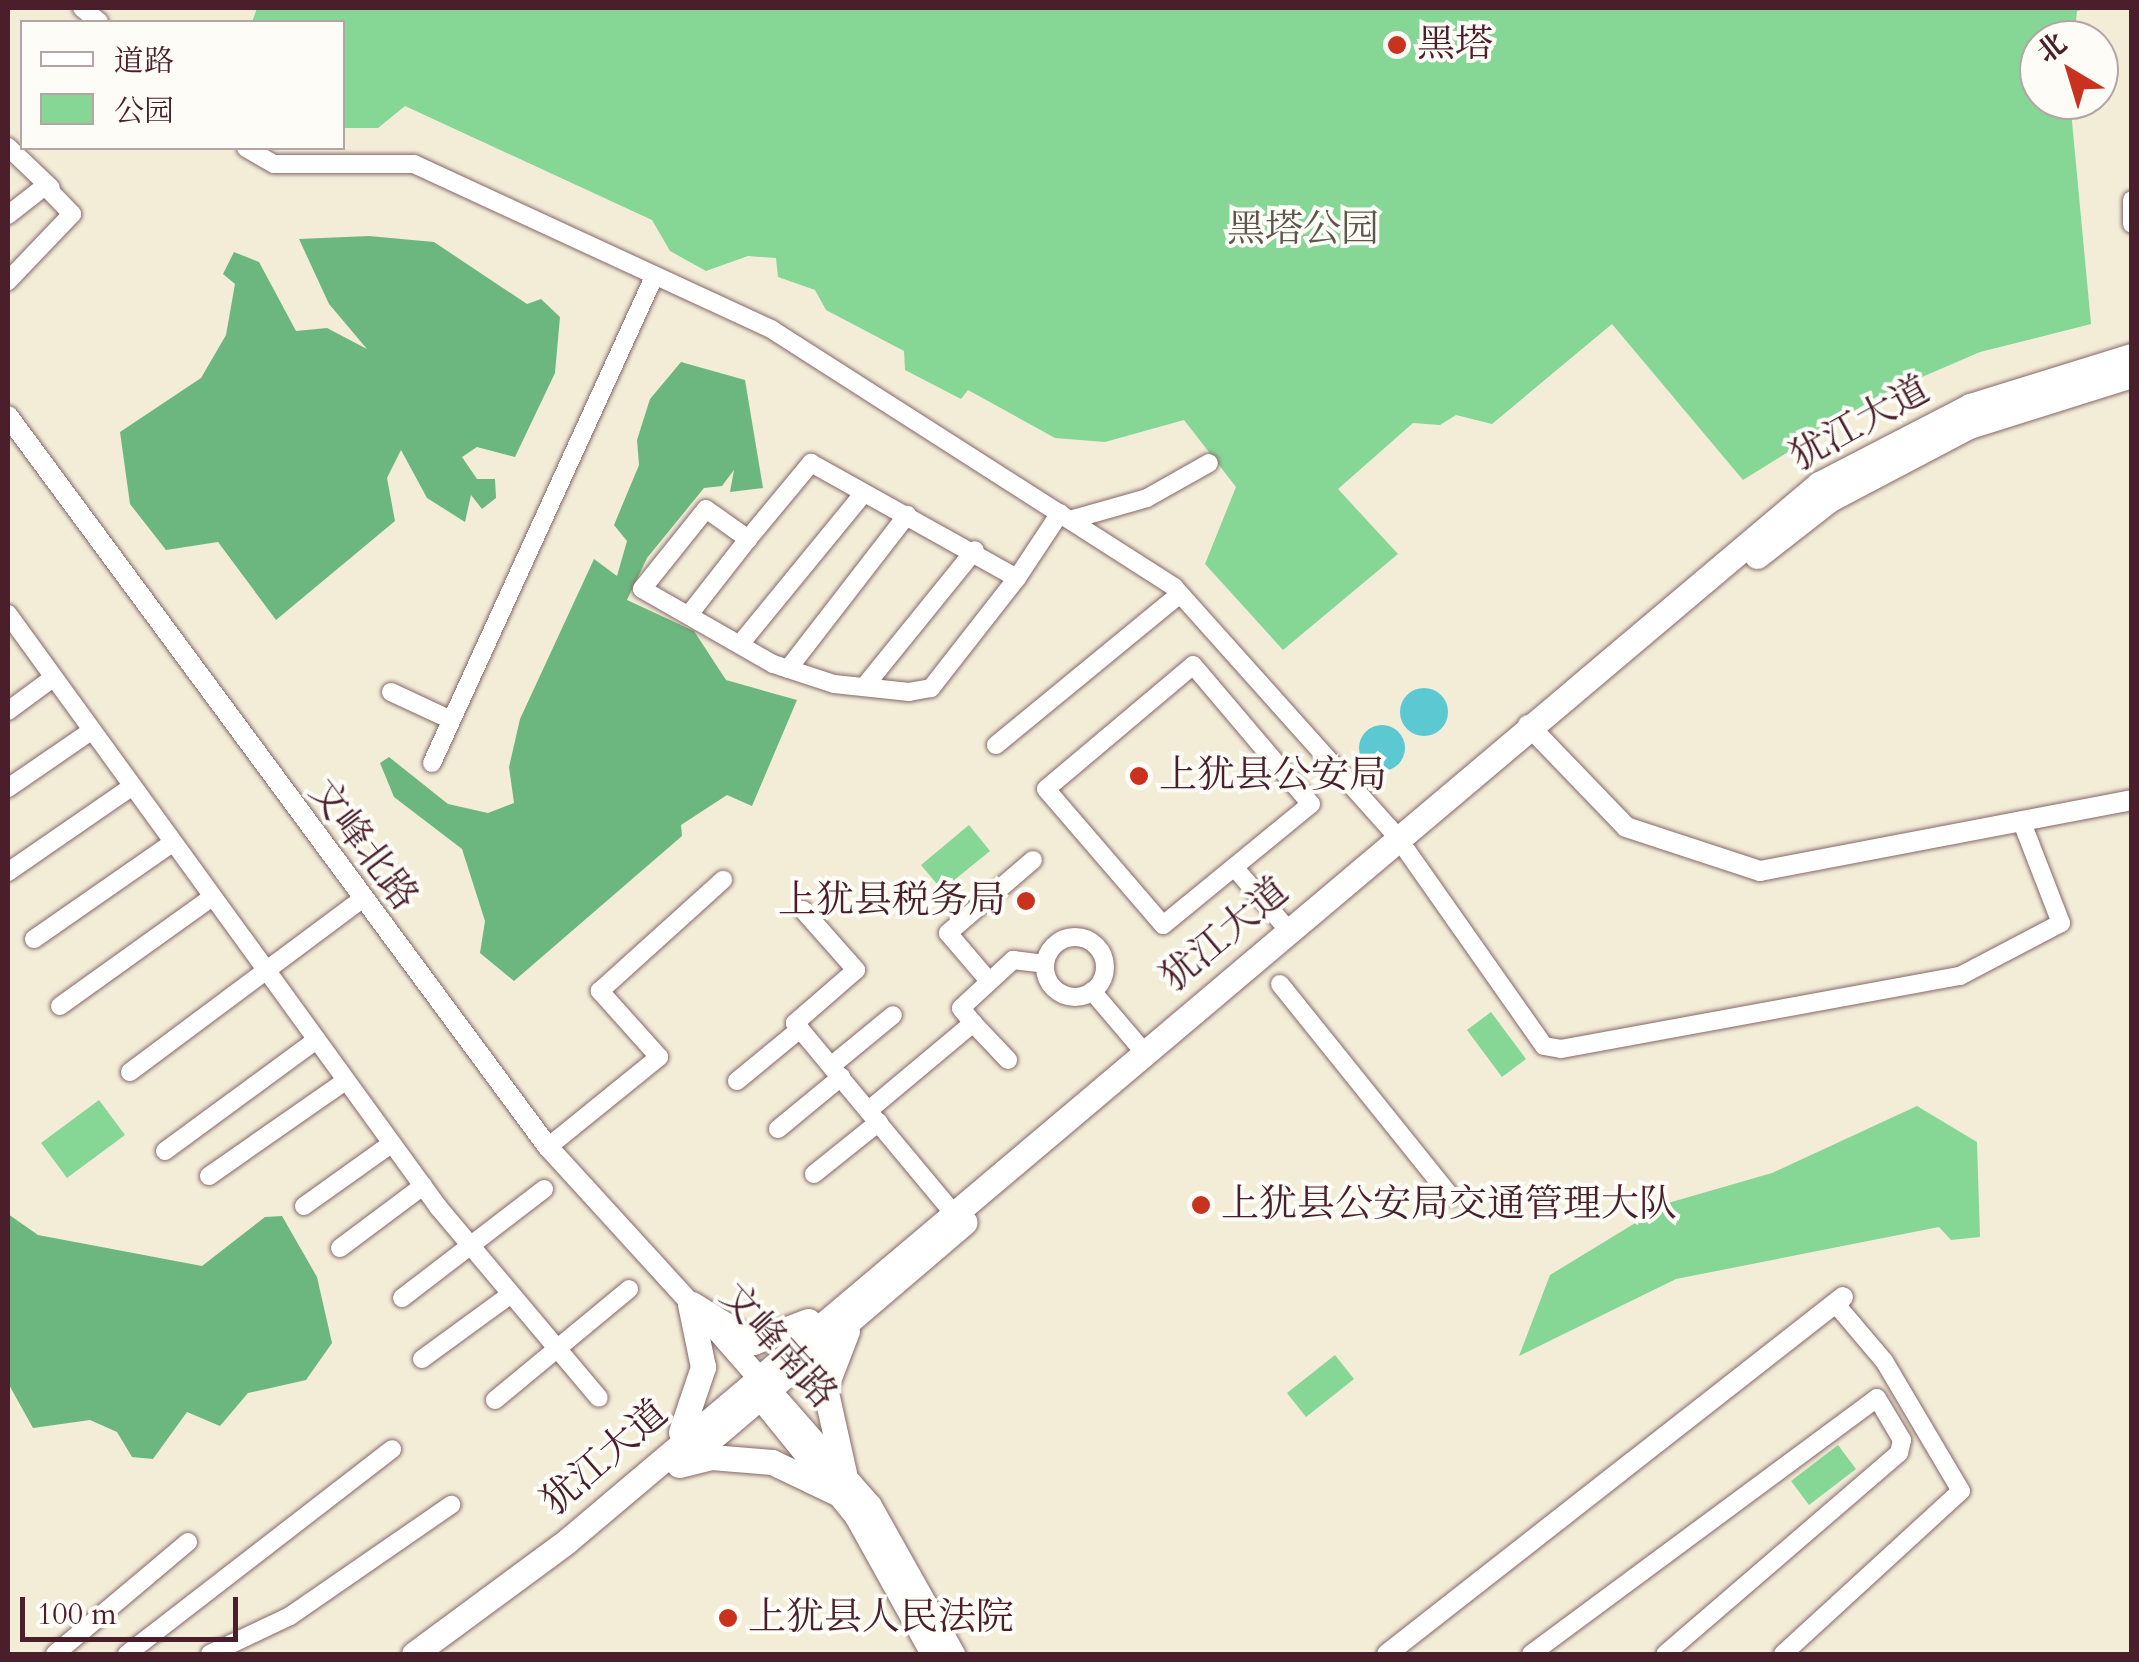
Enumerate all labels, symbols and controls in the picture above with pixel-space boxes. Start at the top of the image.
legend [20,20,345,150]
north arrow [2019,20,2119,120]
place label: 黑塔 [1417,22,1493,68]
text: 北 [2029,24,2074,72]
marker: 黑塔 [1386,34,1408,56]
text: 道路 [114,41,174,82]
text: 公园 [114,91,174,132]
park label: 黑塔公园 [1227,207,1379,253]
street label: 犹江大道 [1782,367,1938,481]
place label: 上犹县公安局 [1159,753,1387,799]
marker: 上犹县公安局 [1128,765,1150,787]
street label: 文峰北路 [299,771,427,919]
street label: 犹江大道 [1152,869,1298,1001]
place label: 上犹县税务局 [778,878,1006,924]
marker: 上犹县税务局 [1015,890,1037,912]
place label: 上犹县公安局交通管理大队 [1221,1182,1677,1228]
marker: 上犹县公安局交通管理大队 [1190,1194,1212,1216]
street label: 文峰南路 [710,1274,846,1418]
street label: 犹江大道 [533,1391,677,1525]
scale bar [25,1577,242,1639]
text: 100 m [37,1594,117,1635]
place label: 上犹县人民法院 [748,1595,1014,1641]
marker: 上犹县人民法院 [717,1607,739,1629]

